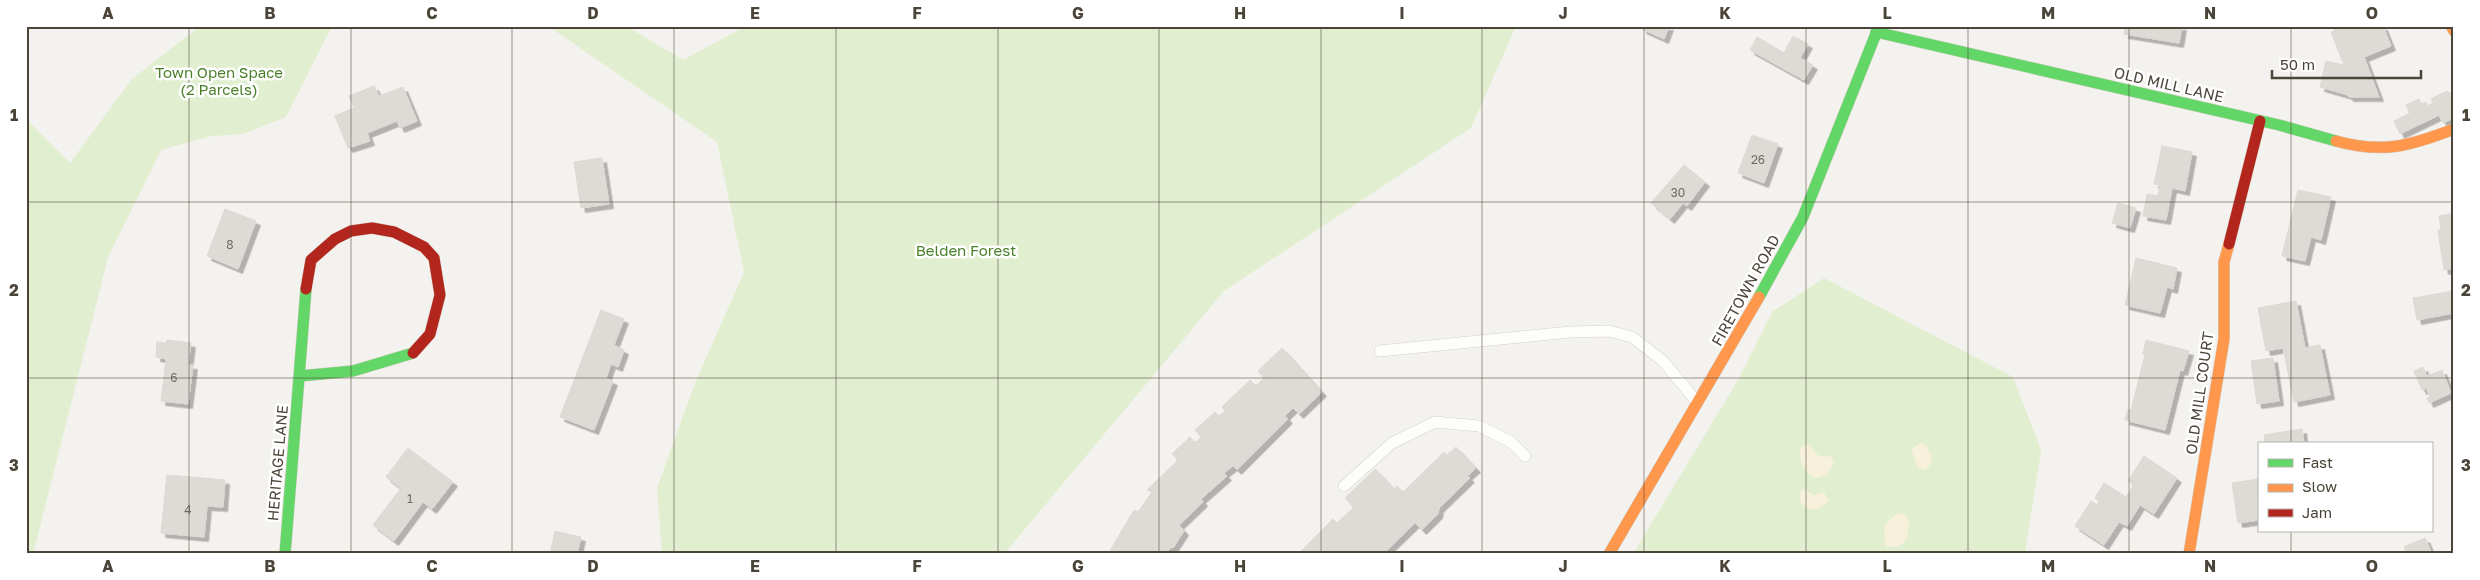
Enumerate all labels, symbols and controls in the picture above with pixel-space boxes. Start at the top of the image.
text: A [102,3,114,23]
text: B [264,3,276,23]
text: C [426,3,438,23]
text: D [587,3,599,23]
text: E [750,3,760,23]
text: F [912,3,922,23]
text: G [1072,3,1084,23]
text: H [1234,3,1246,23]
text: I [1399,3,1405,23]
text: J [1558,3,1568,23]
text: K [1719,3,1731,23]
text: L [1882,3,1892,23]
text: M [2041,3,2055,23]
text: N [2204,3,2216,23]
text: O [2366,3,2378,23]
scale bar [2272,48,2421,80]
text: 50 m [2280,55,2315,73]
park label: Town Open Space (2 Parcels) [155,63,283,98]
street label: OLD MILL LANE [2112,63,2226,105]
text: 1 [10,105,18,125]
text: 1 [2462,105,2470,125]
house number: 26 [1751,152,1765,167]
house number: 30 [1671,185,1685,200]
street label: FIRETOWN ROAD [1707,231,1783,349]
house number: 8 [226,237,234,252]
park label: Belden Forest [916,241,1016,259]
text: 2 [9,280,19,300]
text: 2 [2461,280,2471,300]
street label: OLD MILL COURT [2181,330,2217,456]
house number: 6 [170,370,178,385]
street label: HERITAGE LANE [263,404,291,522]
legend [2258,442,2432,532]
text: Fast [2302,453,2333,471]
text: 3 [9,455,19,475]
text: 3 [2461,455,2471,475]
text: Slow [2302,477,2337,495]
house number: 1 [407,491,413,506]
house number: 4 [184,502,192,517]
text: Jam [2302,503,2332,521]
text: A [102,556,114,576]
text: B [264,556,276,576]
text: C [426,556,438,576]
text: D [587,556,599,576]
text: E [750,556,760,576]
text: F [912,556,922,576]
text: G [1072,556,1084,576]
text: H [1234,556,1246,576]
text: I [1399,556,1405,576]
text: J [1558,556,1568,576]
text: K [1719,556,1731,576]
text: L [1882,556,1892,576]
text: M [2041,556,2055,576]
text: N [2204,556,2216,576]
text: O [2366,556,2378,576]

